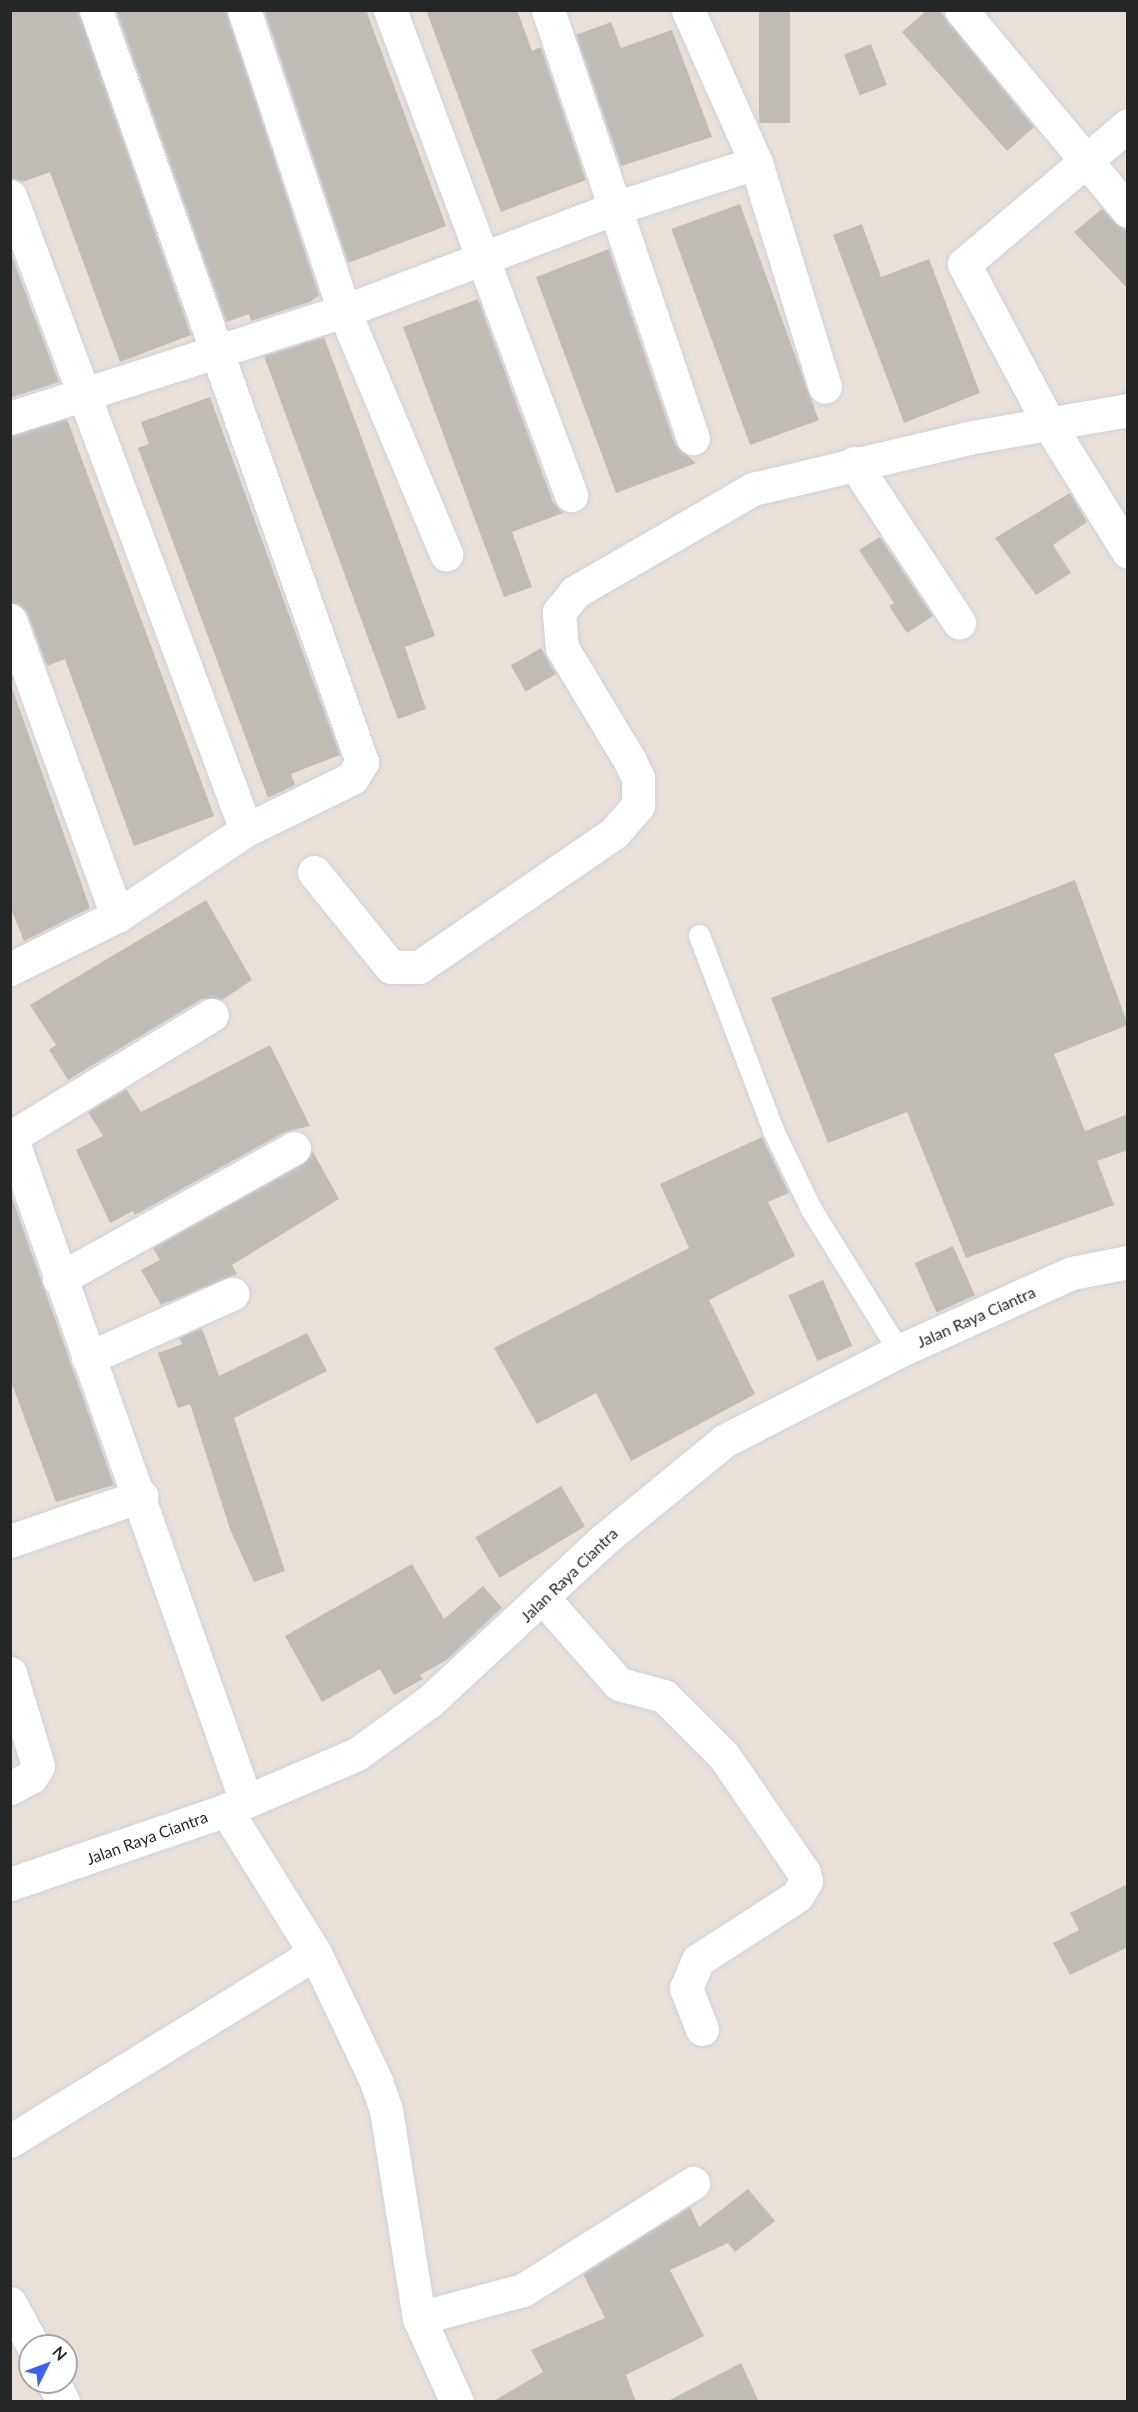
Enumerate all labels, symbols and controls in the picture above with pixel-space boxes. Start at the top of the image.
street label: Jalan Raya Ciantra [914,1282,1038,1352]
street label: Jalan Raya Ciantra [516,1524,622,1626]
street label: Jalan Raya Ciantra [84,1807,210,1869]
north arrow [18,2334,78,2394]
text: N [49,2342,71,2364]

